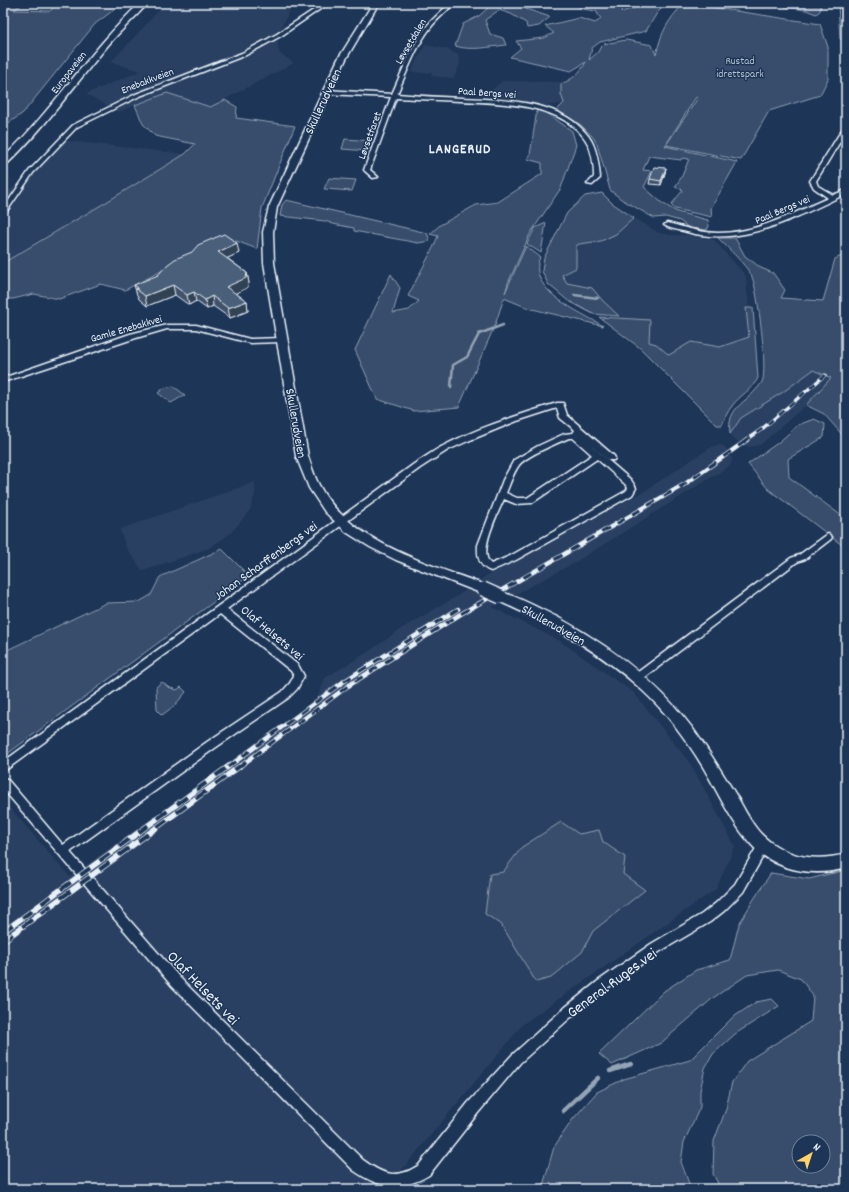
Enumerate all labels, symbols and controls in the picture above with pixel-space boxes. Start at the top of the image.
street label: Løvsetdalen [392,16,432,68]
street label: Europaveien [48,48,91,98]
park label: Rustad idrettspark [716,54,764,83]
street label: Enebakkveien [119,65,176,99]
street label: Skullerudveien [301,66,348,138]
street label: Paal Bergs vei [457,84,516,104]
street label: Løvsetfaret [355,110,387,162]
district label: LANGERUD [429,140,491,160]
street label: Paal Bergs vei [753,192,813,230]
street label: Gamle Enebakkvei [89,312,164,348]
street label: Skullerudveien [279,387,310,460]
street label: Johan Scharffenbergs vei [211,518,323,606]
street label: Skullerudveien [517,601,588,652]
street label: Olaf Helsets vei [236,602,308,667]
street label: General Ruges vei [563,943,662,1025]
street label: Olaf Helsets vei [161,946,244,1031]
north arrow [791,1134,831,1174]
text: N [809,1140,824,1156]

